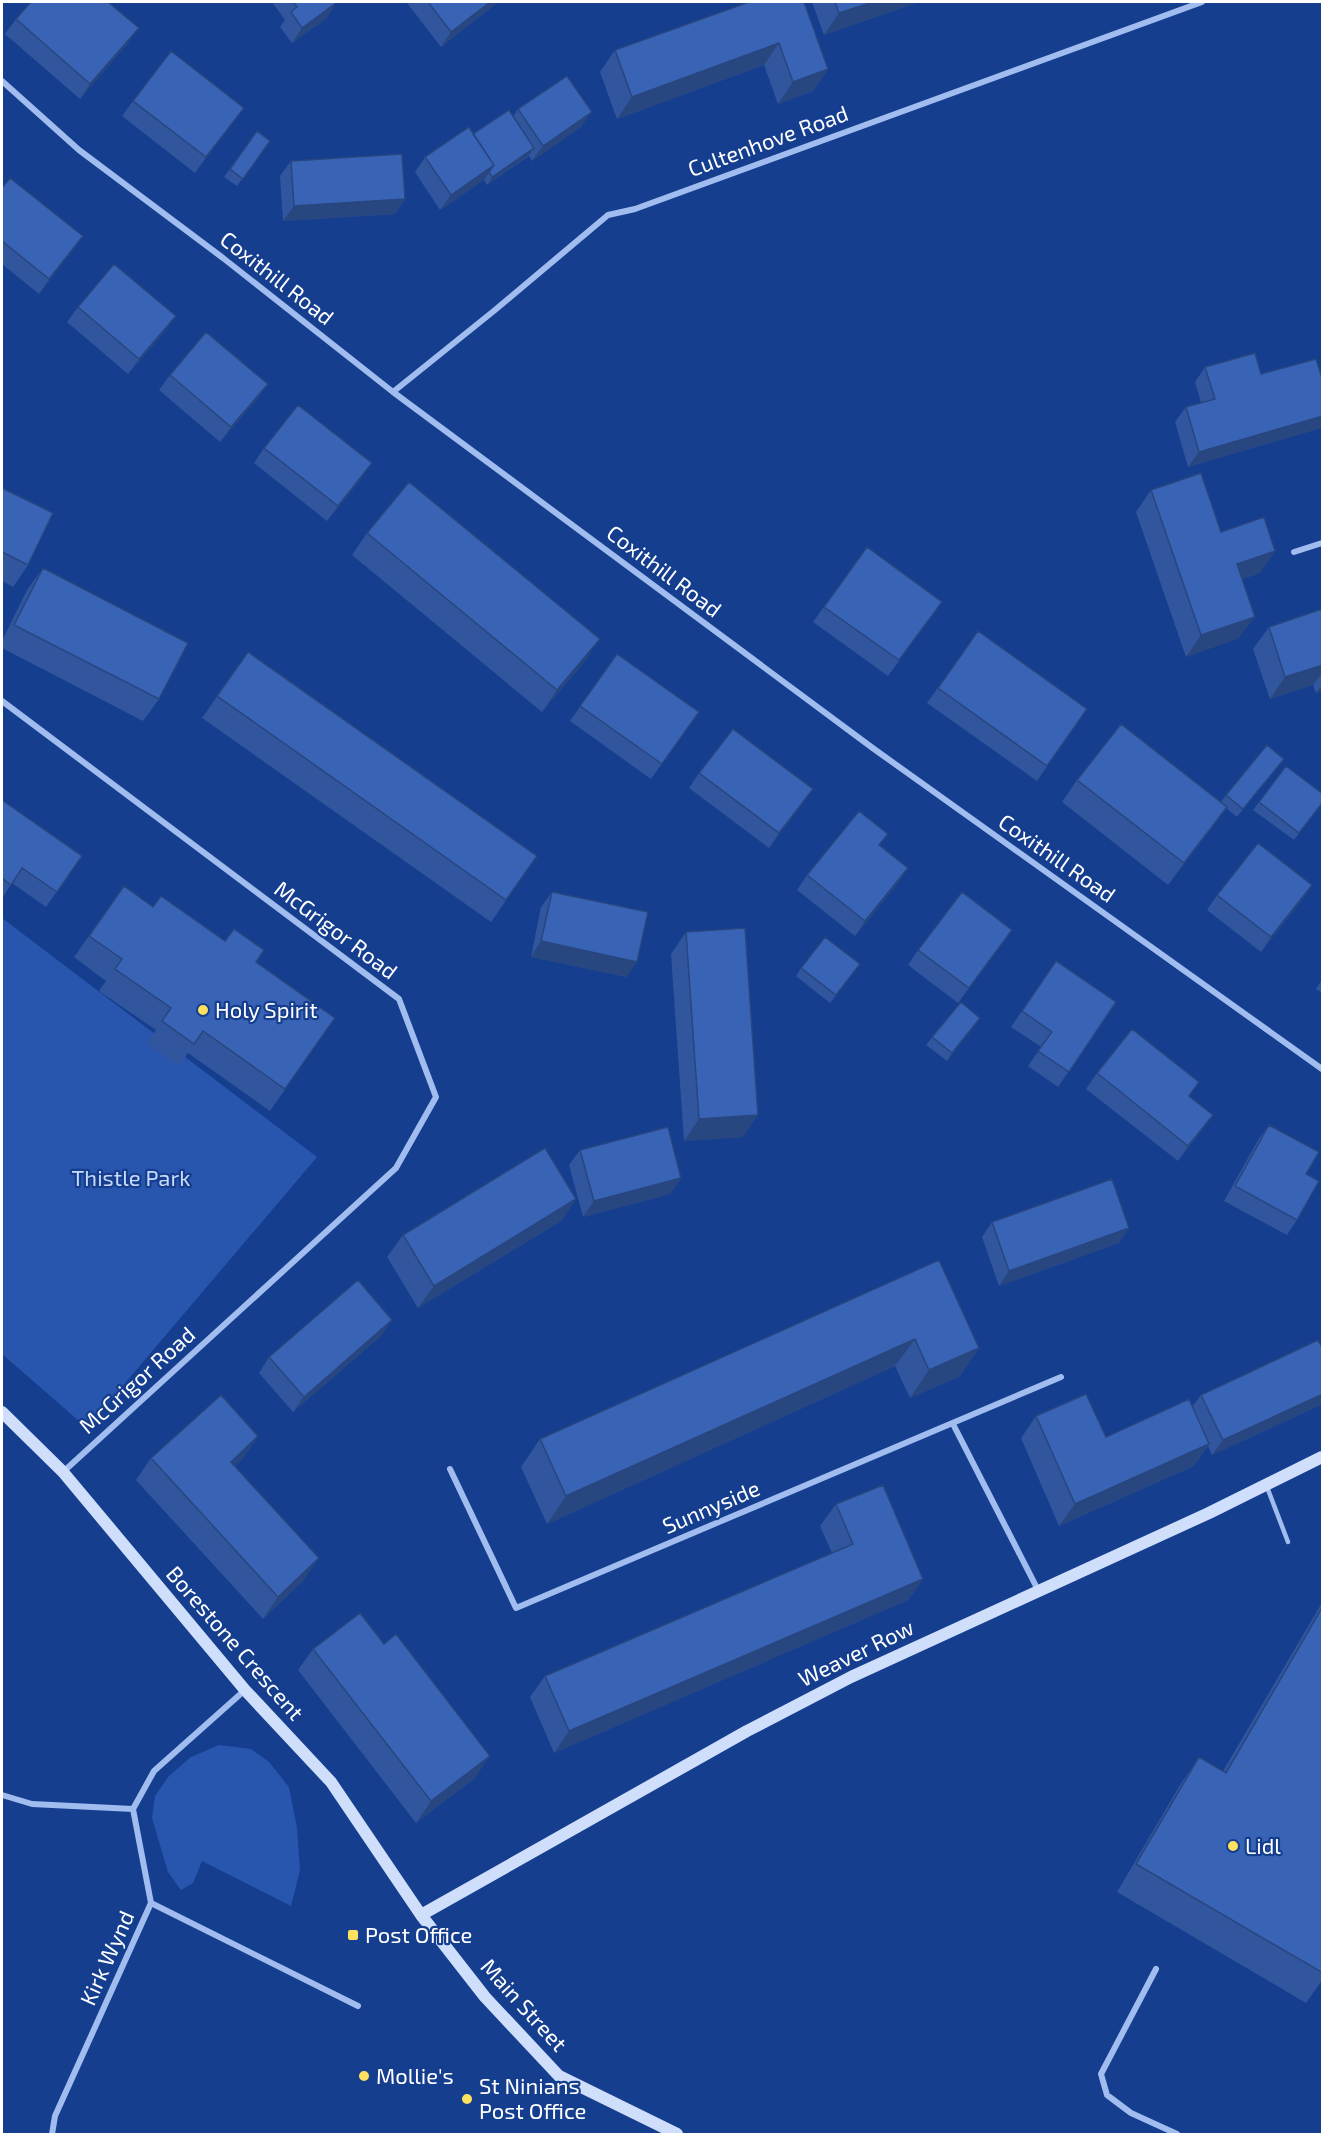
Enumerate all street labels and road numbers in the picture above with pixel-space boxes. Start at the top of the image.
street label: Cultenhove Road [684,99,851,181]
street label: Coxithill Road [216,225,339,329]
street label: Coxithill Road [602,519,727,622]
street label: Coxithill Road [994,807,1121,907]
street label: McGrigor Road [270,875,403,984]
street label: McGrigor Road [73,1320,200,1438]
street label: Sunnyside [658,1474,763,1538]
street label: Borestone Crescent [162,1560,310,1725]
street label: Weaver Row [794,1613,917,1691]
street label: Kirk Wynd [74,1906,138,2009]
street label: Main Street [476,1953,573,2056]

